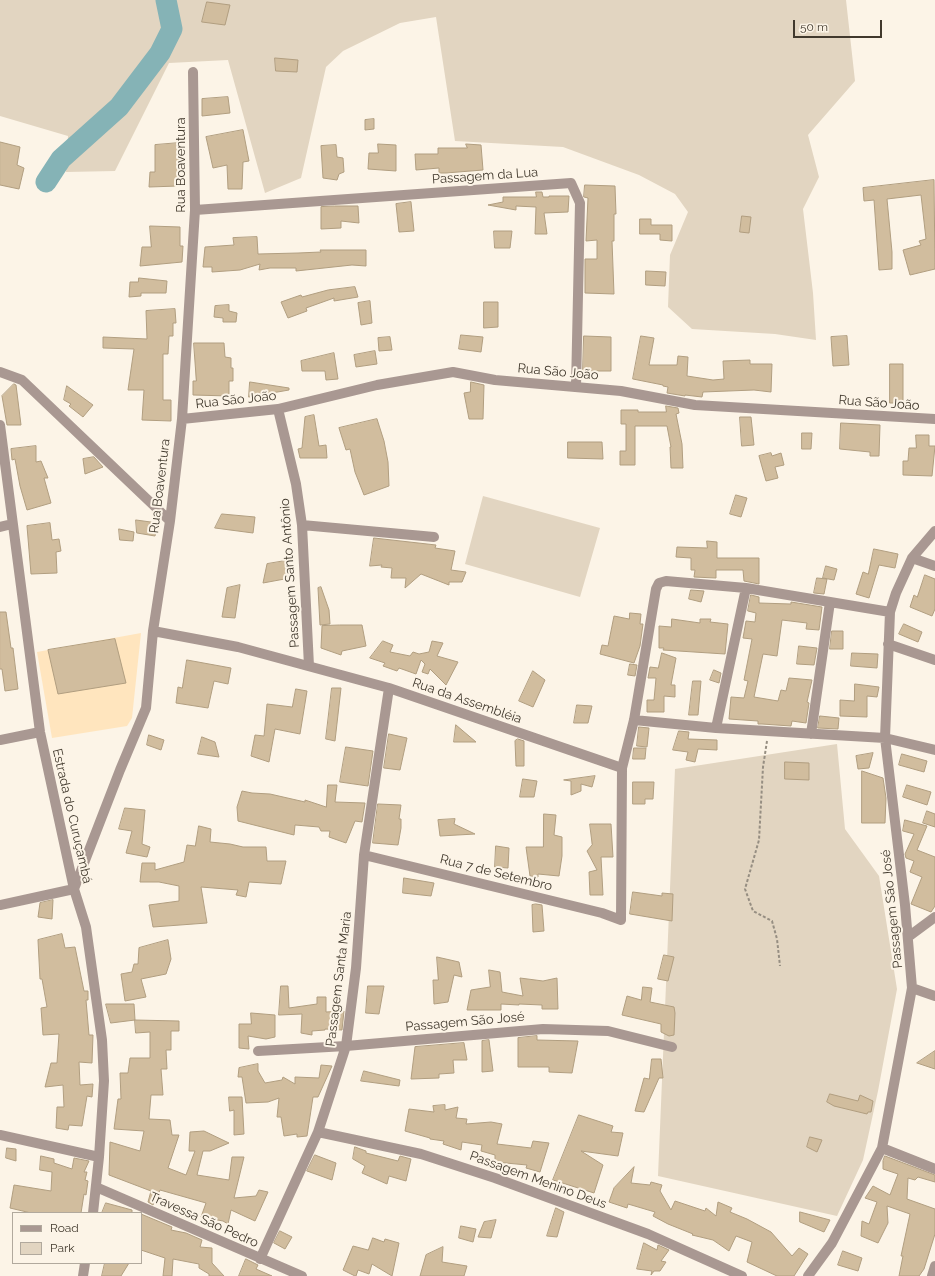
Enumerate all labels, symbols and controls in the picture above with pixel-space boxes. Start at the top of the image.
scale bar [795,12,884,38]
text: 50 m [800,20,828,34]
street label: Rua Boaventura [173,117,189,213]
street label: Passagem da Lua [431,165,539,187]
street label: Rua São João [517,361,599,383]
street label: Rua São João [195,388,277,412]
street label: Rua São João [838,392,920,414]
street label: Rua Boaventura [146,438,174,534]
street label: Passagem Santo Antônio [277,498,303,648]
street label: Rua da Assembléia [410,675,524,727]
street label: Estrada do Curuçambá [49,747,95,885]
street label: Passagem São José [878,849,906,969]
street label: Rua 7 de Setembro [438,851,554,895]
street label: Passagem Santa Maria [323,911,355,1047]
street label: Passagem São José [405,1009,525,1035]
street label: Passagem Menino Deus [467,1148,609,1212]
street label: Travessa São Pedro [147,1189,261,1251]
legend [12,1212,142,1264]
text: Road [50,1221,79,1235]
text: Park [50,1241,75,1255]

